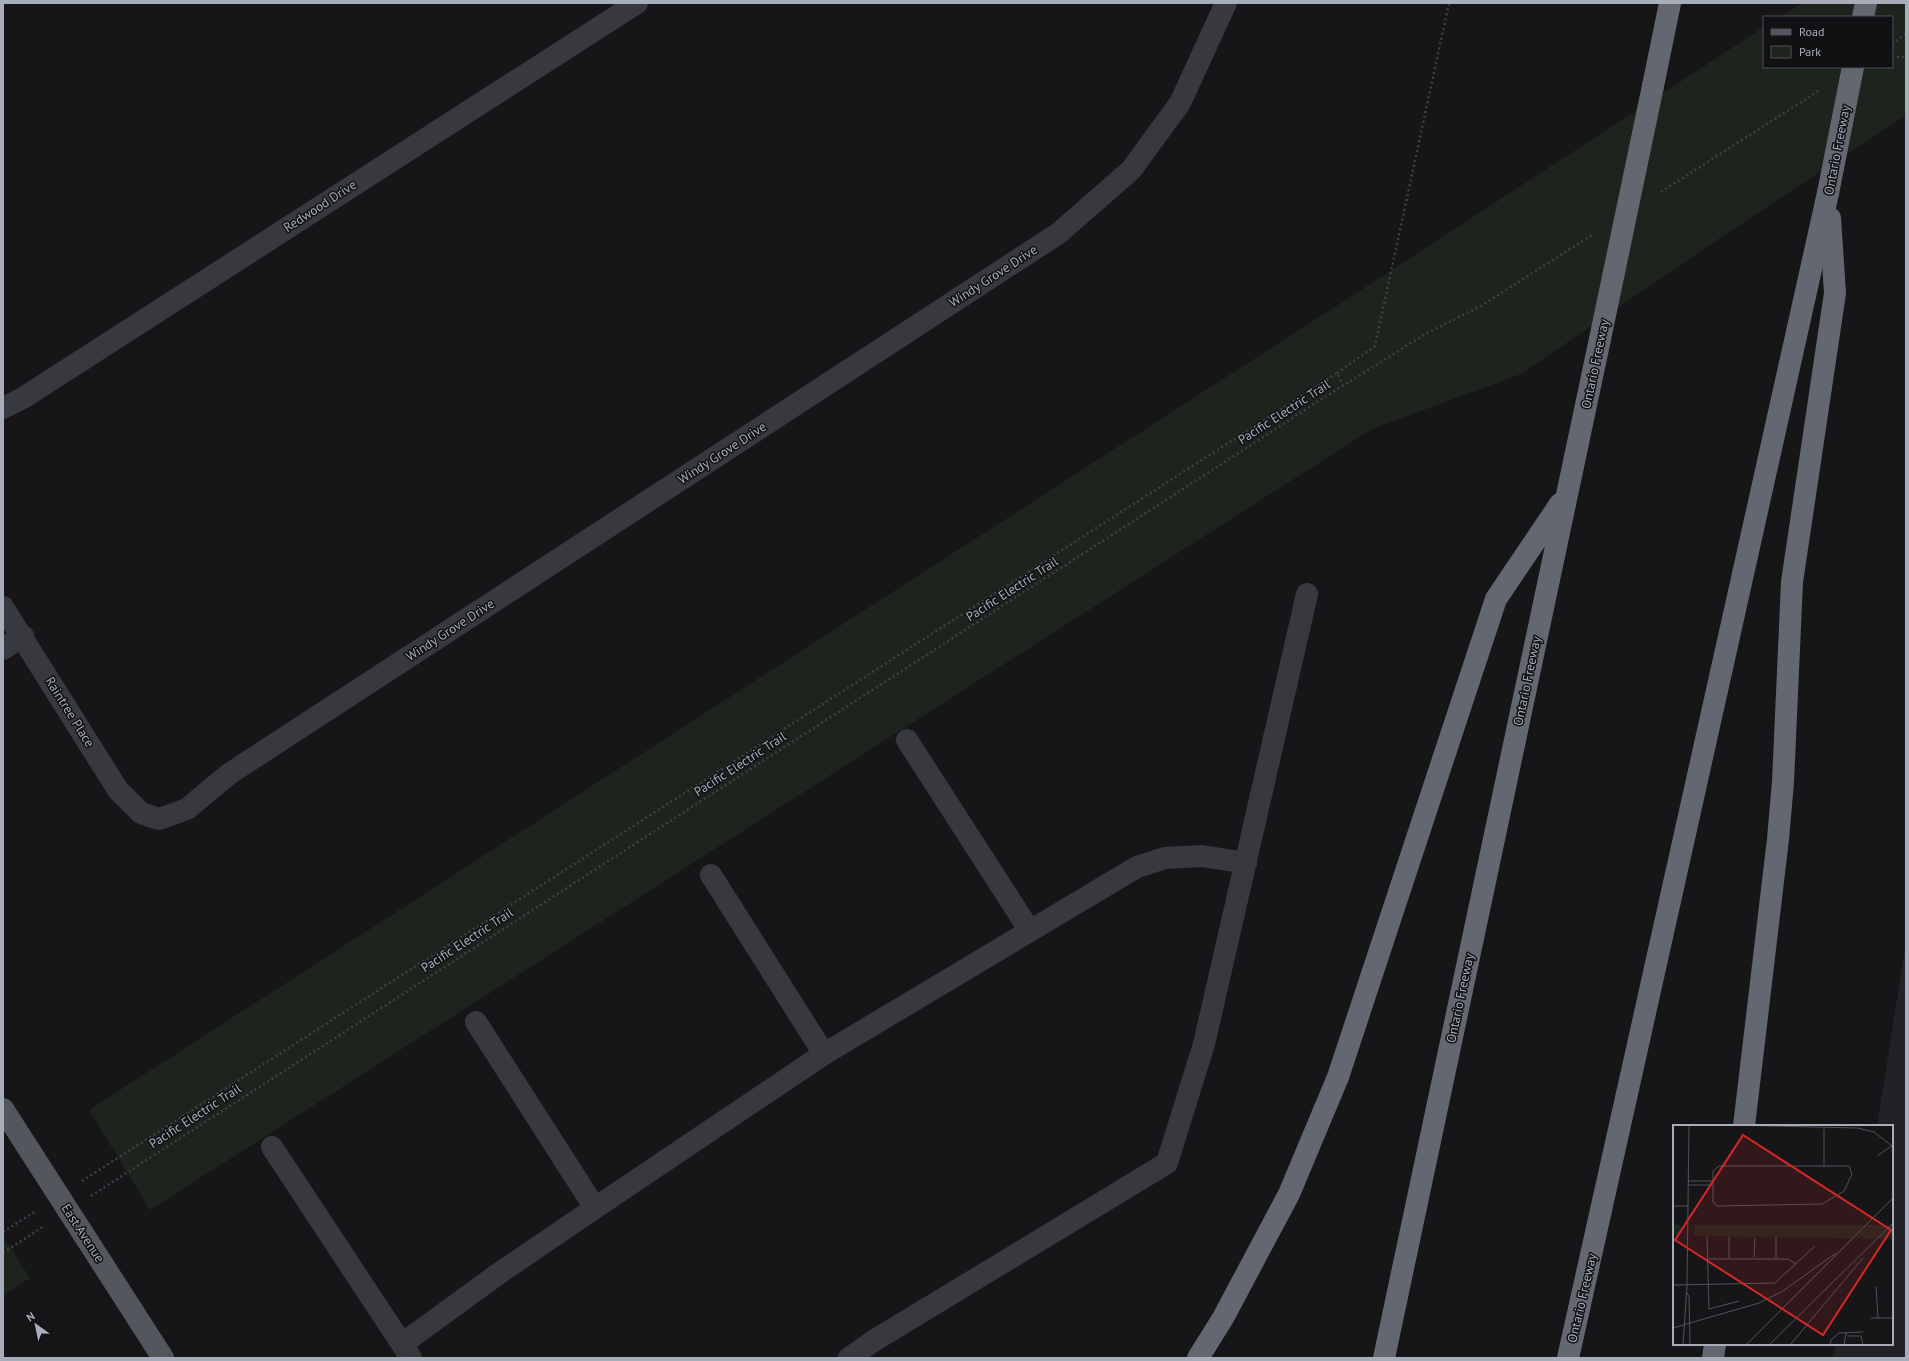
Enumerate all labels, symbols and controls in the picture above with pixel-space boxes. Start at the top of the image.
legend [1763,16,1893,68]
text: Road [1799,24,1824,39]
text: Park [1799,44,1821,59]
street label: Ontario Freeway [1820,104,1854,196]
street label: Redwood Drive [280,176,360,236]
street label: Windy Grove Drive [946,241,1040,311]
street label: Ontario Freeway [1577,318,1613,410]
street label: Pacific Electric Trail [1235,376,1334,448]
street label: Windy Grove Drive [675,418,769,488]
street label: Pacific Electric Trail [963,553,1062,625]
street label: Windy Grove Drive [403,595,497,665]
street label: Ontario Freeway [1509,635,1545,727]
street label: Raintree Place [42,674,98,750]
street label: Pacific Electric Trail [691,728,790,800]
street label: Pacific Electric Trail [418,904,517,976]
street label: Ontario Freeway [1442,952,1478,1044]
street label: Pacific Electric Trail [146,1080,245,1152]
inset map [1673,1125,1893,1345]
street label: East Avenue [58,1200,108,1266]
street label: Ontario Freeway [1563,1252,1601,1344]
north arrow [16,1305,56,1345]
text: N [24,1309,37,1324]

